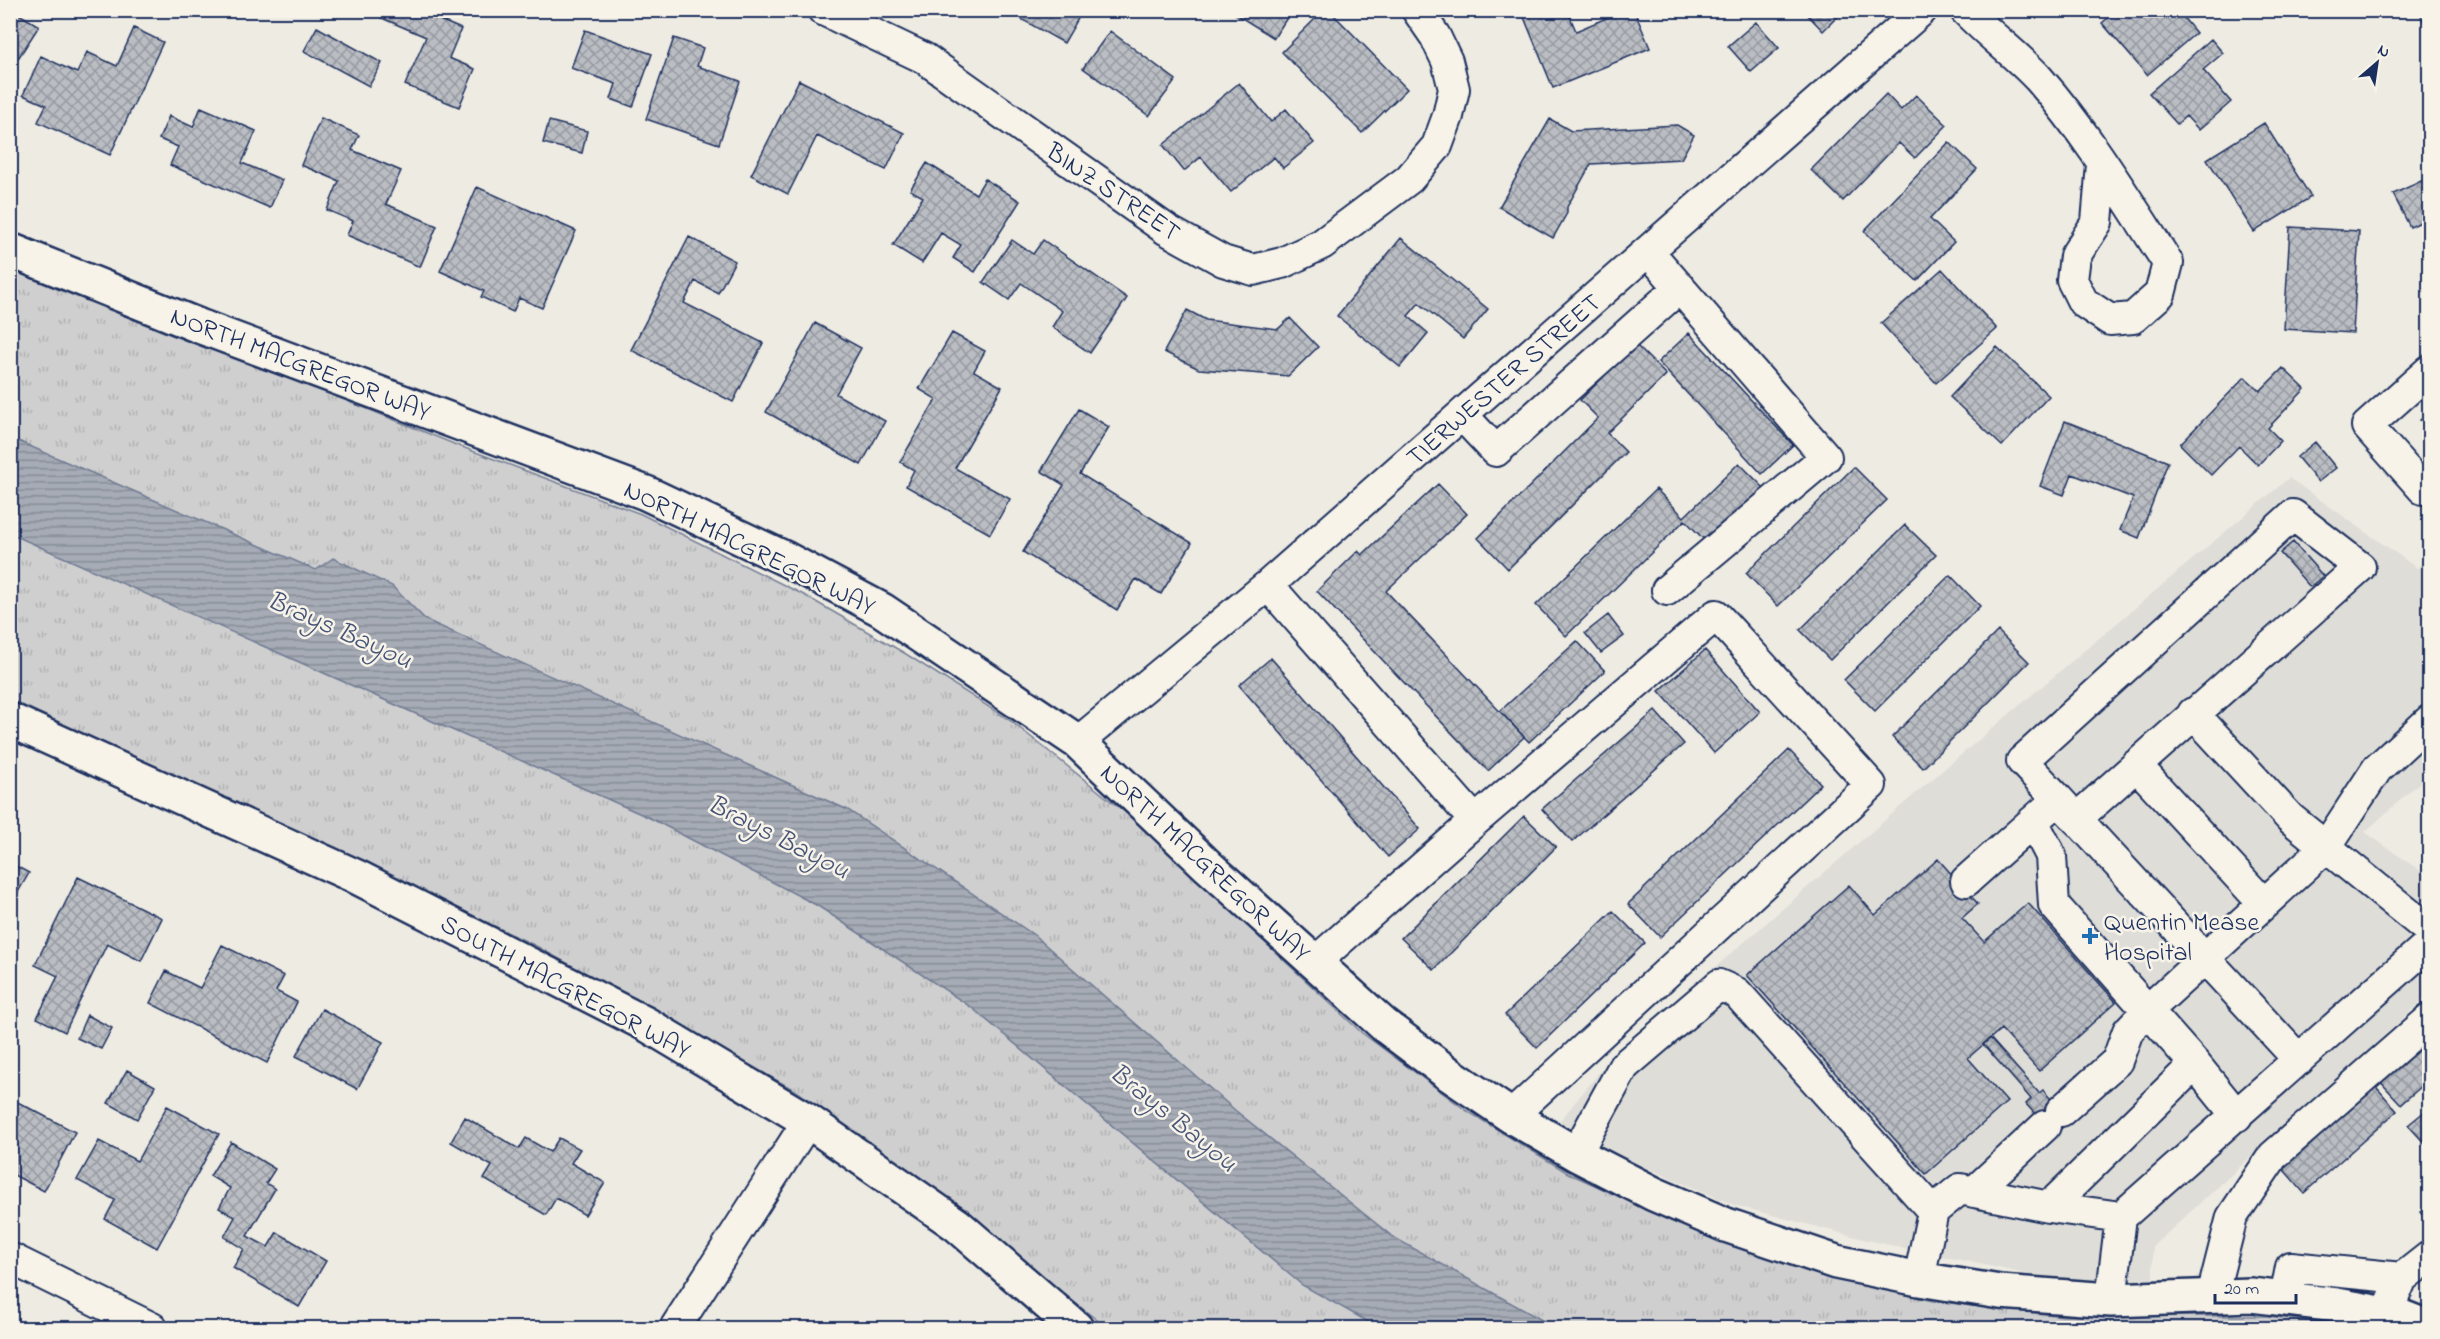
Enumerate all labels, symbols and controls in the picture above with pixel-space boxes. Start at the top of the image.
north arrow [2347,33,2407,93]
text: N [2373,39,2394,65]
street label: BINZ STREET [1037,134,1187,253]
street label: TIERWESTER STREET [1399,286,1611,477]
street label: NORTH MACGREGOR WAY [164,299,435,433]
street label: NORTH MACGREGOR WAY [616,472,881,627]
water label: Brays Bayou [260,582,418,681]
street label: NORTH MACGREGOR WAY [1090,756,1318,972]
water label: Brays Bayou [700,786,856,891]
place label: Quentin Mease Hospital [2104,905,2259,973]
street label: SOUTH MACGREGOR WAY [433,907,696,1071]
marker: Quentin Mease Hospital [2081,927,2099,945]
water label: Brays Bayou [1100,1055,1245,1183]
scale bar [2215,1267,2296,1305]
text: 20 m [2224,1277,2259,1303]

